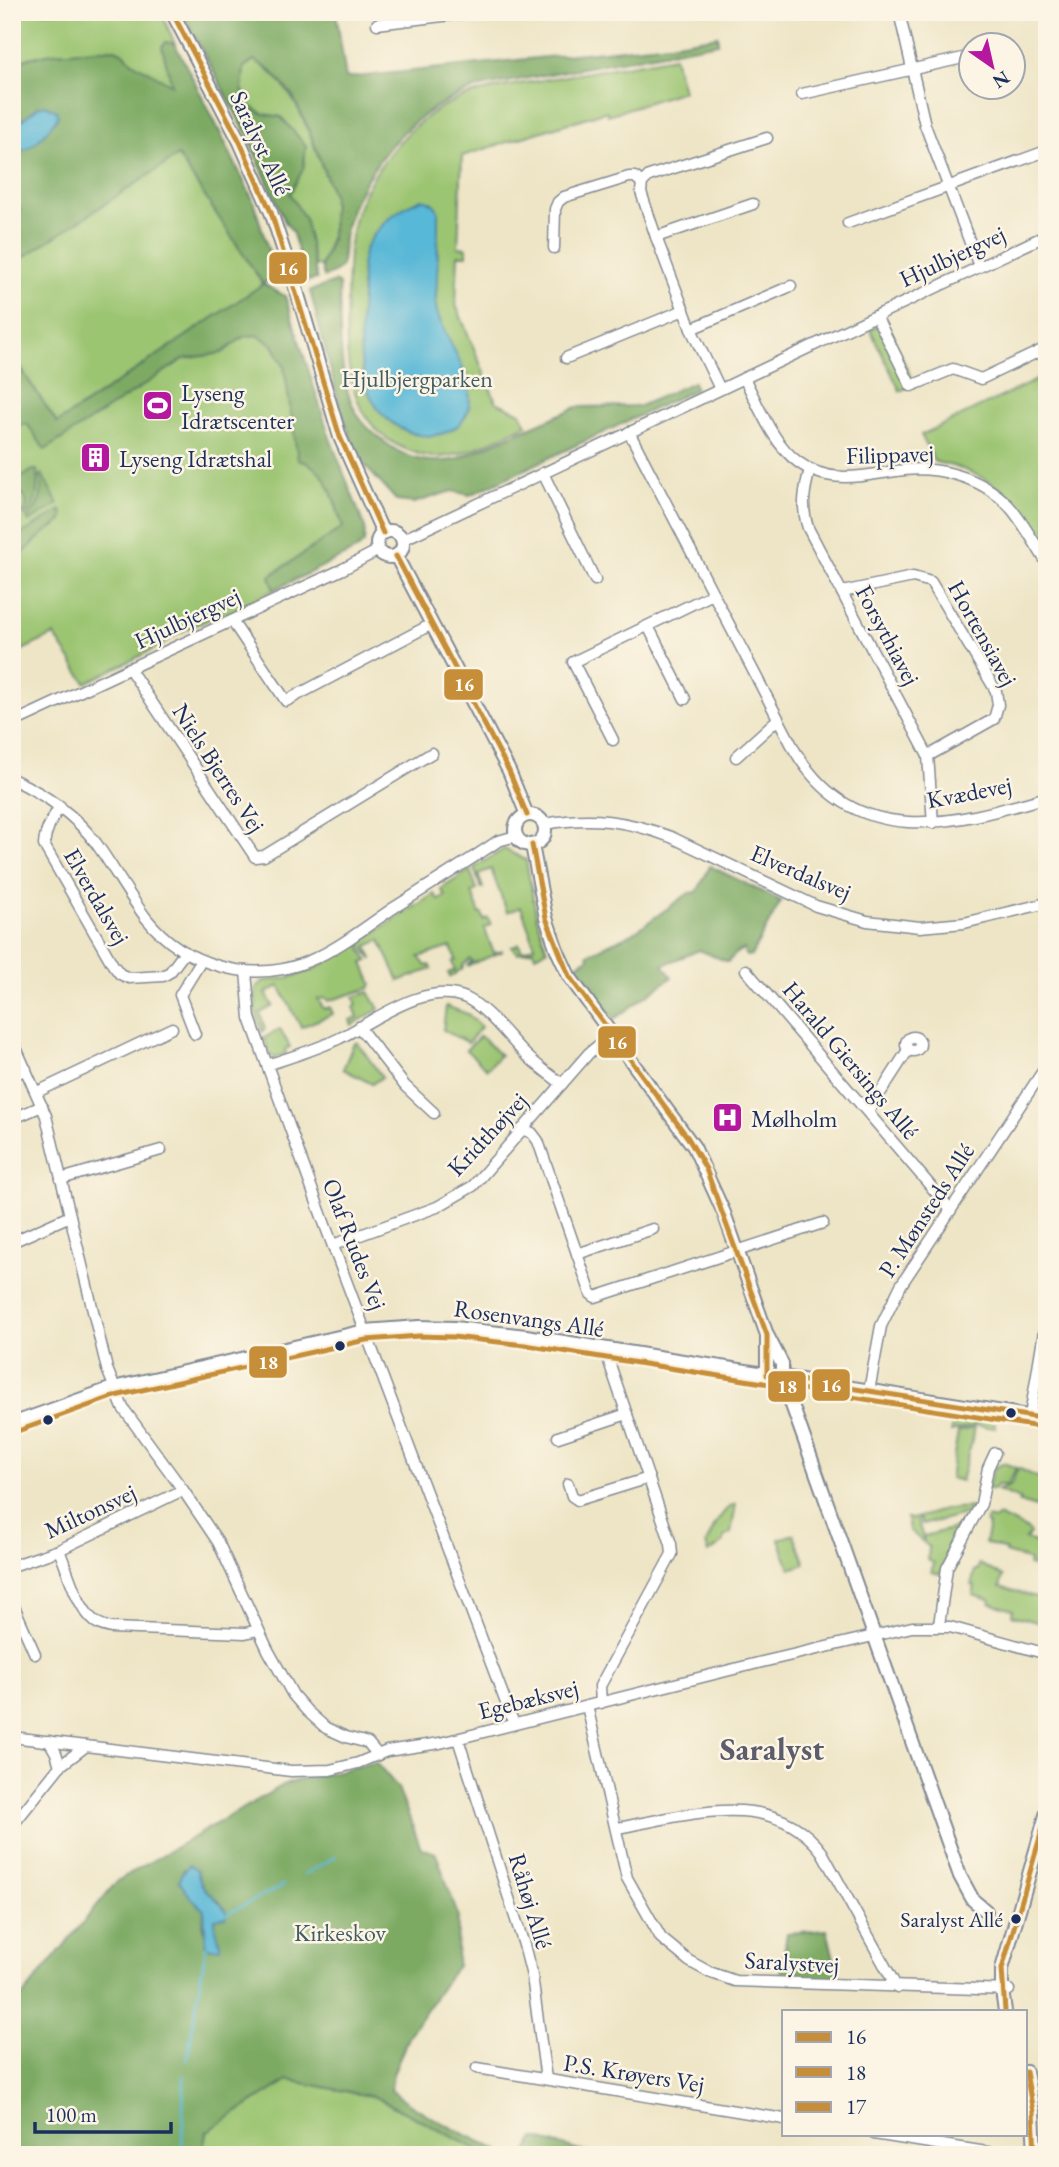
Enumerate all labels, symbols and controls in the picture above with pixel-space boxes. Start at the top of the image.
north arrow [958,32,1028,102]
text: N [987,65,1015,95]
street label: Saralyst Allé [223,86,299,200]
street label: Hjulbjergvej [894,218,1010,294]
line badge: 16 [268,251,308,285]
text: 16 [278,256,298,281]
park label: Hjulbjergparken [341,363,493,394]
place label: Lyseng Idrætscenter [181,377,294,436]
sports icon: Lyseng Idrætscenter [141,389,175,423]
street label: Filippavej [845,437,935,471]
building icon: Lyseng Idrætshal [79,441,113,475]
place label: Lyseng Idrætshal [119,443,272,474]
street label: Hortensiavej [941,575,1025,691]
street label: Hjulbjergvej [129,580,245,656]
street label: Forsythiavej [849,580,927,690]
line badge: 16 [443,668,484,701]
text: 16 [454,672,474,697]
street label: Niels Bjerres Vej [166,698,272,838]
street label: Kvædevej [924,769,1014,815]
street label: Elverdalsvej [746,837,856,907]
street label: Elverdalsvej [57,842,137,950]
street label: Harald Giersings Allé [776,975,926,1145]
line badge: 16 [597,1025,637,1059]
text: 16 [607,1030,627,1055]
street label: Kridthøjvej [440,1085,534,1183]
hospital icon: Mølholm [711,1101,745,1135]
place label: Mølholm [751,1103,838,1134]
street label: P. Mønsteds Allé [871,1137,981,1283]
street label: Olaf Rudes Vej [316,1174,394,1314]
street label: Rosenvangs Allé [452,1292,606,1344]
unlabelled marker [333,1339,347,1353]
line badge: 18 [248,1345,288,1379]
text: 18 [258,1350,278,1375]
line badge: 16 [811,1368,851,1402]
line badge: 18 [767,1370,807,1403]
text: 16 [821,1373,841,1398]
text: 18 [777,1374,797,1399]
unlabelled marker [1004,1406,1018,1420]
unlabelled marker [41,1413,55,1427]
street label: Miltonsvej [39,1476,141,1546]
street label: Egebæksvej [475,1672,581,1726]
district label: Saralyst [720,1728,824,1770]
street label: Råhøj Allé [502,1849,560,1953]
place label: Saralyst Allé [900,1905,1003,1934]
marker: Saralyst Allé [1009,1912,1023,1926]
park label: Kirkeskov [294,1917,386,1948]
street label: Saralystvej [744,1944,840,1980]
legend [782,2010,1028,2136]
text: 16 [846,2023,866,2050]
street label: P.S. Krøyers Vej [561,2047,707,2099]
text: 18 [846,2059,866,2086]
scale bar [35,2090,172,2134]
text: 17 [846,2093,867,2120]
text: 100 m [46,2101,97,2128]

